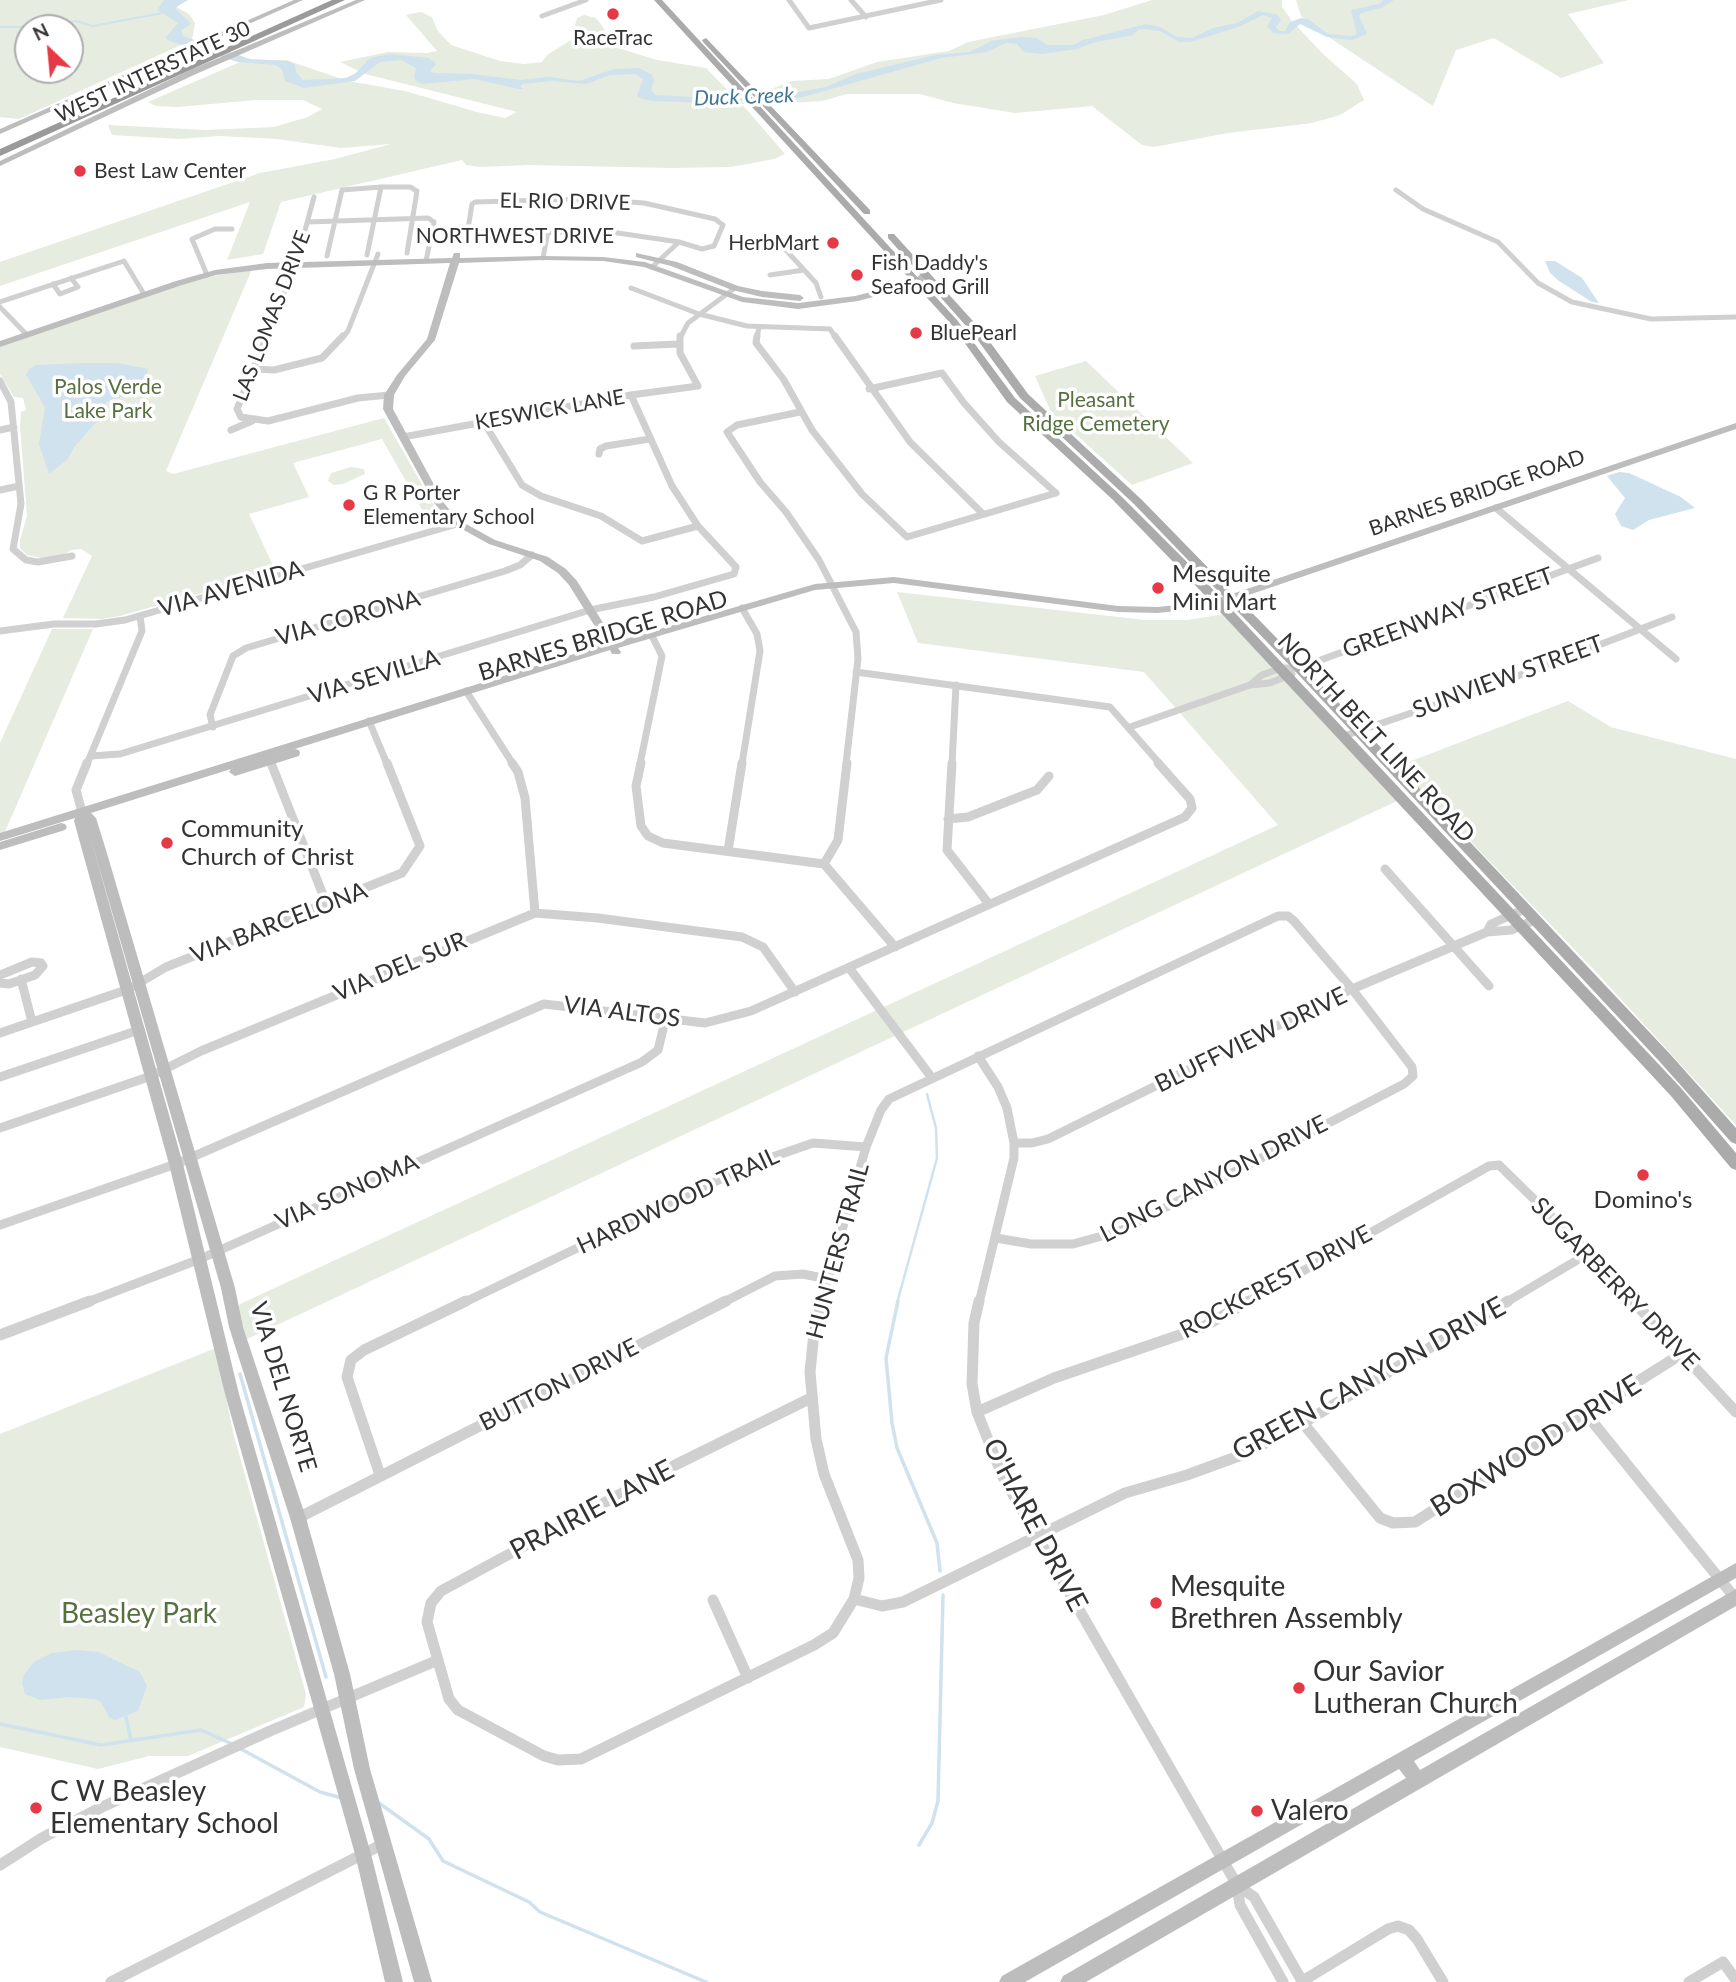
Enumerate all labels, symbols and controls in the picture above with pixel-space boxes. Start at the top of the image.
marker: RaceTrac [605,6,621,22]
north arrow [14,14,84,84]
street label: WEST INTERSTATE 30 [52,16,254,128]
text: N [29,18,52,45]
place label: RaceTrac [573,25,653,51]
water label: Duck Creek [694,83,794,111]
place label: Best Law Center [94,158,246,184]
marker: Best Law Center [72,163,88,179]
street label: EL RIO DRIVE [499,188,631,216]
street label: NORTHWEST DRIVE [416,223,614,249]
street label: LAS LOMAS DRIVE [228,227,316,405]
place label: HerbMart [728,230,819,256]
marker: HerbMart [825,235,841,251]
place label: Fish Daddy's Seafood Grill [871,250,989,300]
marker: Fish Daddy's Seafood Grill [849,267,865,283]
place label: BluePearl [930,320,1017,346]
marker: BluePearl [908,325,924,341]
park label: Palos Verde Lake Park [54,374,162,424]
street label: KESWICK LANE [473,384,627,436]
park label: Pleasant Ridge Cemetery [1022,387,1170,437]
street label: BARNES BRIDGE ROAD [1366,444,1588,542]
place label: G R Porter Elementary School [363,480,535,530]
marker: G R Porter Elementary School [341,497,357,513]
street label: VIA AVENIDA [155,555,307,623]
place label: Mesquite Mini Mart [1172,560,1276,616]
street label: GREENWAY STREET [1339,561,1557,665]
marker: Mesquite Mini Mart [1150,580,1166,596]
street label: VIA CORONA [272,584,424,652]
street label: BARNES BRIDGE ROAD [475,584,731,688]
street label: NORTH BELT LINE ROAD [1271,627,1481,849]
street label: SUNVIEW STREET [1409,629,1607,725]
street label: VIA SEVILLA [305,643,443,711]
place label: Community Church of Christ [181,815,354,871]
marker: Community Church of Christ [159,835,175,851]
street label: VIA BARCELONA [187,876,371,970]
street label: VIA DEL SUR [329,926,471,1008]
street label: BLUFFVIEW DRIVE [1150,981,1352,1099]
street label: VIA ALTOS [562,991,682,1033]
street label: LONG CANYON DRIVE [1096,1109,1332,1249]
street label: HARDWOOD TRAIL [572,1142,784,1260]
street label: VIA SONOMA [271,1148,423,1236]
street label: HUNTERS TRAIL [801,1160,875,1342]
marker: Domino's [1635,1167,1651,1183]
place label: Domino's [1594,1186,1692,1214]
street label: SUGARBERRY DRIVE [1525,1192,1705,1376]
street label: ROCKCREST DRIVE [1175,1219,1377,1345]
street label: GREEN CANYON DRIVE [1227,1290,1511,1468]
street label: VIA DEL NORTE [244,1299,322,1475]
street label: BUTTON DRIVE [475,1333,643,1437]
street label: BOXWOOD DRIVE [1425,1368,1647,1524]
street label: O'HARE DRIVE [975,1433,1095,1617]
street label: PRAIRIE LANE [504,1453,680,1567]
place label: Mesquite Brethren Assembly [1170,1570,1403,1636]
marker: Mesquite Brethren Assembly [1148,1595,1164,1611]
park label: Beasley Park [61,1597,217,1631]
place label: Our Savior Lutheran Church [1313,1655,1518,1721]
marker: Our Savior Lutheran Church [1291,1680,1307,1696]
place label: C W Beasley Elementary School [50,1775,279,1841]
place label: Valero [1271,1794,1349,1828]
marker: C W Beasley Elementary School [28,1800,44,1816]
marker: Valero [1249,1803,1265,1819]

